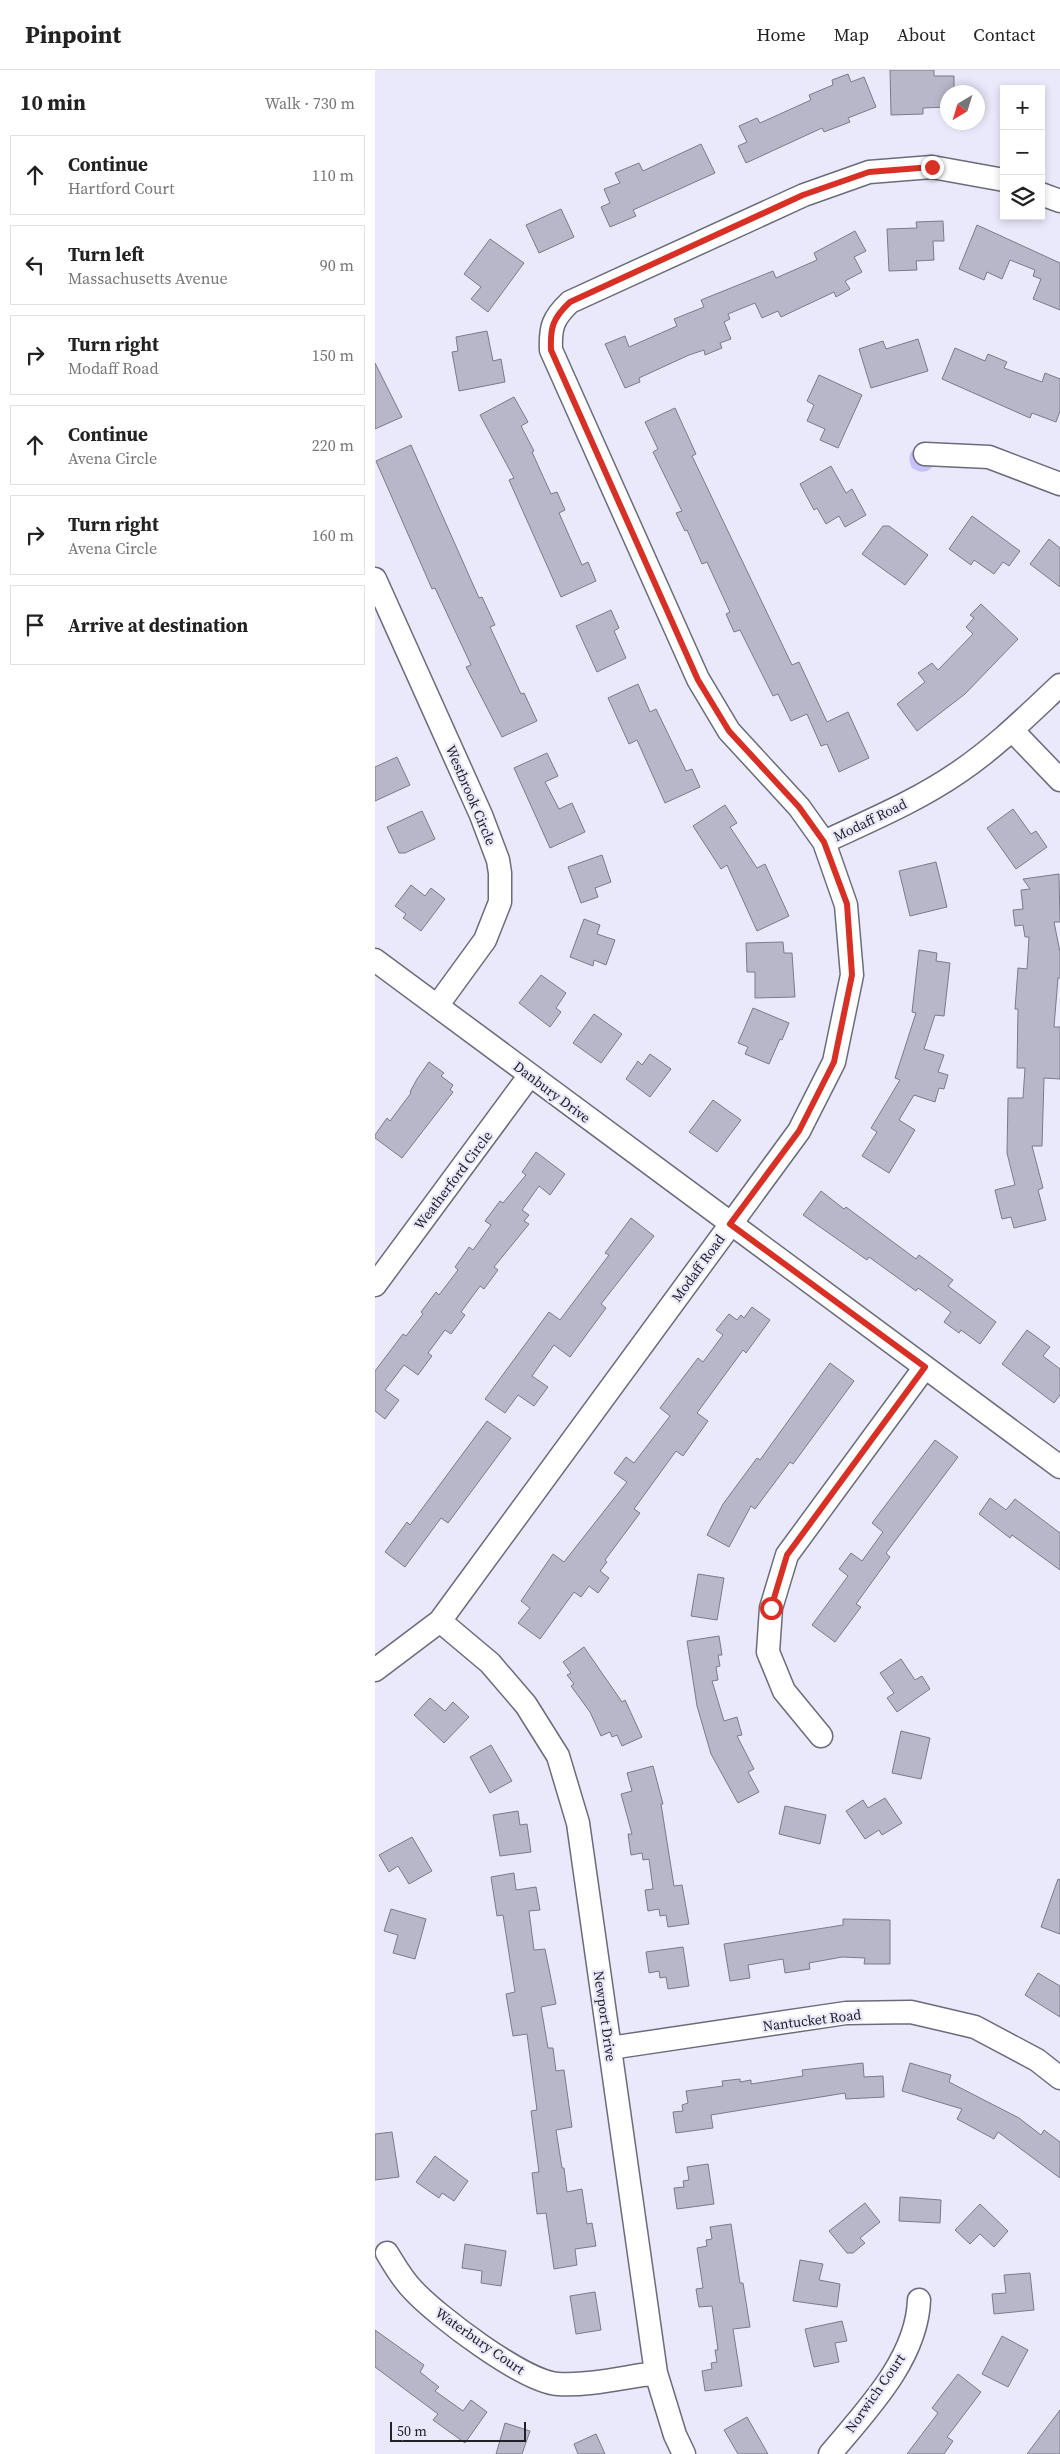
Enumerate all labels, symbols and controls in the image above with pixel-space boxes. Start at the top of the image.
text: Pinpoint [25,18,121,51]
text: Home [757,22,806,47]
text: Map [834,22,869,47]
text: About [897,22,945,47]
text: Contact [973,22,1035,47]
north arrow [940,85,985,130]
map controls [1000,85,1045,220]
button: + [1000,85,1045,130]
text: 10 min [20,88,86,117]
text: Walk · 730 m [265,92,355,114]
button: − [1000,130,1045,175]
text: Continue [68,151,148,177]
route end [921,156,944,179]
icon: ahead [21,161,49,189]
text: 110 m [312,164,354,186]
button: layers [1000,175,1045,220]
text: Hartford Court [68,177,175,199]
text: Turn left [68,241,144,267]
icon: left [21,251,49,279]
text: 90 m [320,254,354,276]
text: Massachusetts Avenue [68,267,228,289]
text: Turn right [68,331,159,357]
icon: right [21,341,49,369]
text: 150 m [312,344,354,366]
text: Modaff Road [68,357,158,379]
text: Continue [68,421,148,447]
icon: ahead [21,431,49,459]
text: 220 m [312,434,354,456]
text: Avena Circle [68,447,157,469]
text: Turn right [68,511,159,537]
icon: right [21,521,49,549]
text: 160 m [312,524,354,546]
text: Avena Circle [68,537,157,559]
icon: arrive [21,611,49,639]
text: Arrive at destination [68,612,248,638]
street label: Westbrook Circle [441,742,501,848]
street label: Modaff Road [830,794,910,846]
street label: Danbury Drive [509,1056,595,1128]
street label: Weatherford Circle [409,1127,497,1233]
street label: Modaff Road [667,1230,729,1306]
route start [760,1597,783,1620]
street label: Newport Drive [589,1969,621,2063]
street label: Nantucket Road [762,2004,862,2036]
street label: Waterbury Court [431,2303,529,2380]
street label: Norwich Court [840,2349,910,2437]
scale bar [390,2419,526,2442]
text: 50 m [397,2421,427,2441]

